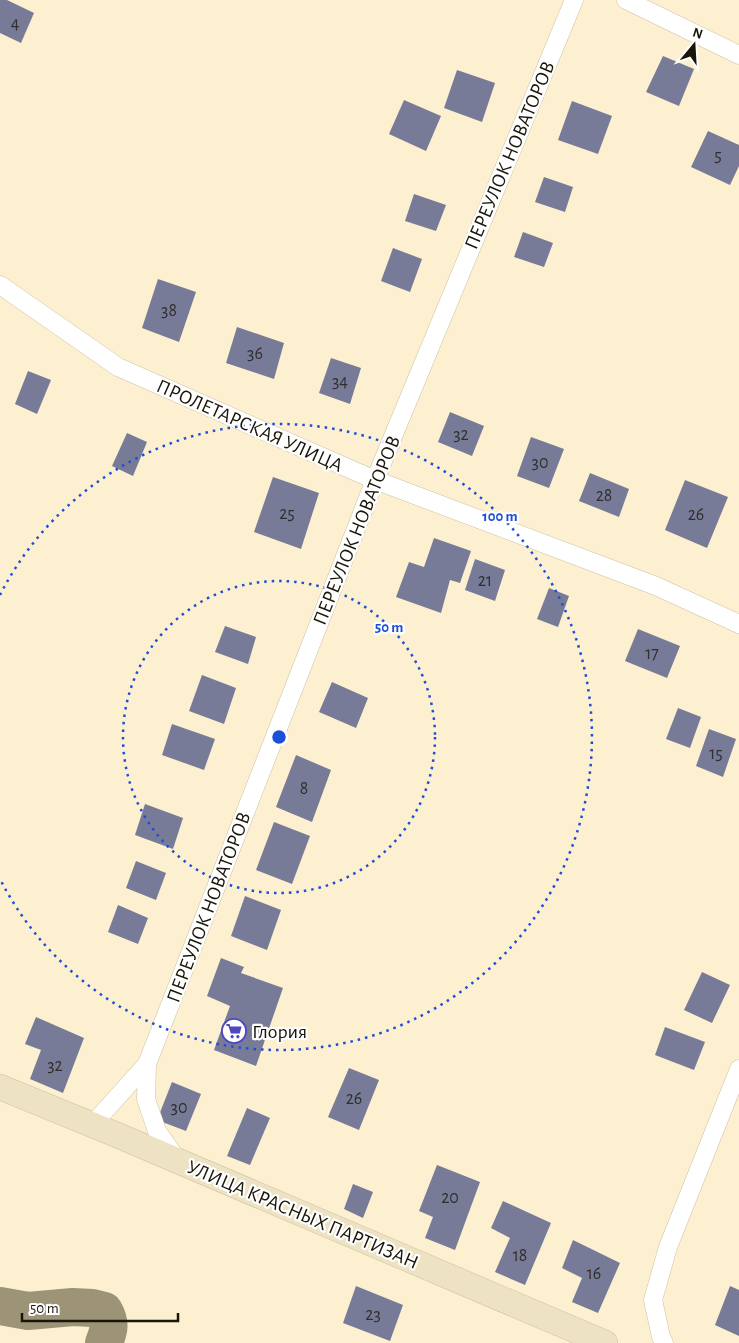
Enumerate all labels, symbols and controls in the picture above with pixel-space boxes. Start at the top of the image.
house number: 4 [11,15,20,33]
north arrow [669,20,719,70]
text: N [691,25,705,42]
street label: ПЕРЕУЛОК НОВАТОРОВ [461,58,559,252]
house number: 5 [714,147,722,165]
house number: 38 [161,302,177,320]
house number: 36 [247,345,263,363]
house number: 34 [332,373,348,391]
street label: ПРОЛЕТАРСКАЯ УЛИЦА [153,376,346,476]
house number: 32 [453,426,469,444]
street label: ПЕРЕУЛОК НОВАТОРОВ [310,433,404,628]
house number: 30 [532,454,548,472]
house number: 28 [596,487,612,505]
house number: 25 [279,505,295,523]
house number: 26 [688,506,704,524]
text: 100 m [482,509,518,524]
house number: 21 [478,572,492,590]
text: 50 m [375,620,403,635]
house number: 17 [645,645,659,663]
centre of rings [270,728,288,746]
house number: 15 [709,745,723,763]
house number: 8 [300,780,308,798]
street label: ПЕРЕУЛОК НОВАТОРОВ [163,809,255,1005]
supermarket icon: Глория [221,1018,247,1044]
place label: Глория [252,1022,307,1042]
house number: 32 [47,1057,63,1075]
house number: 26 [346,1090,362,1108]
house number: 30 [171,1099,187,1117]
street label: УЛИЦА КРАСНЫХ ПАРТИЗАН [184,1157,421,1273]
house number: 20 [441,1189,459,1207]
house number: 18 [513,1247,527,1265]
house number: 16 [587,1265,601,1283]
scale bar [22,1290,179,1322]
text: 50 m [30,1301,59,1316]
house number: 23 [365,1306,381,1324]

